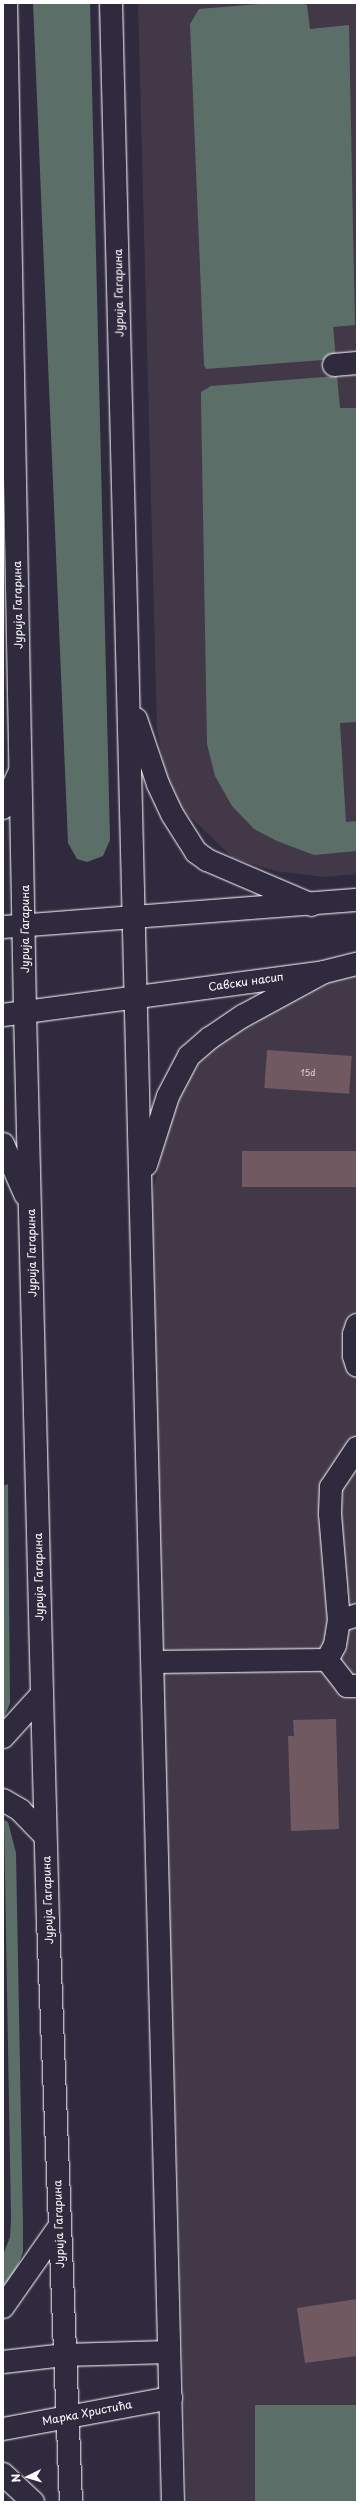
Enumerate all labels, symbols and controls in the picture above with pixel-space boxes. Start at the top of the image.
street label: Јурија Гагарина [112,249,126,337]
street label: Јурија Гагарина [11,561,25,649]
street label: Јурија Гагарина [18,885,32,973]
street label: Савски насип [207,970,285,994]
house number: 15d [300,1067,316,1077]
street label: Јурија Гагарина [25,1209,39,1297]
street label: Јурија Гагарина [32,1533,46,1621]
street label: Јурија Гагарина [40,1855,56,1945]
street label: Јурија Гагарина [51,2179,67,2269]
street label: Марка Христића [41,2398,133,2428]
north arrow [8,2457,48,2497]
text: N [7,2473,24,2483]

